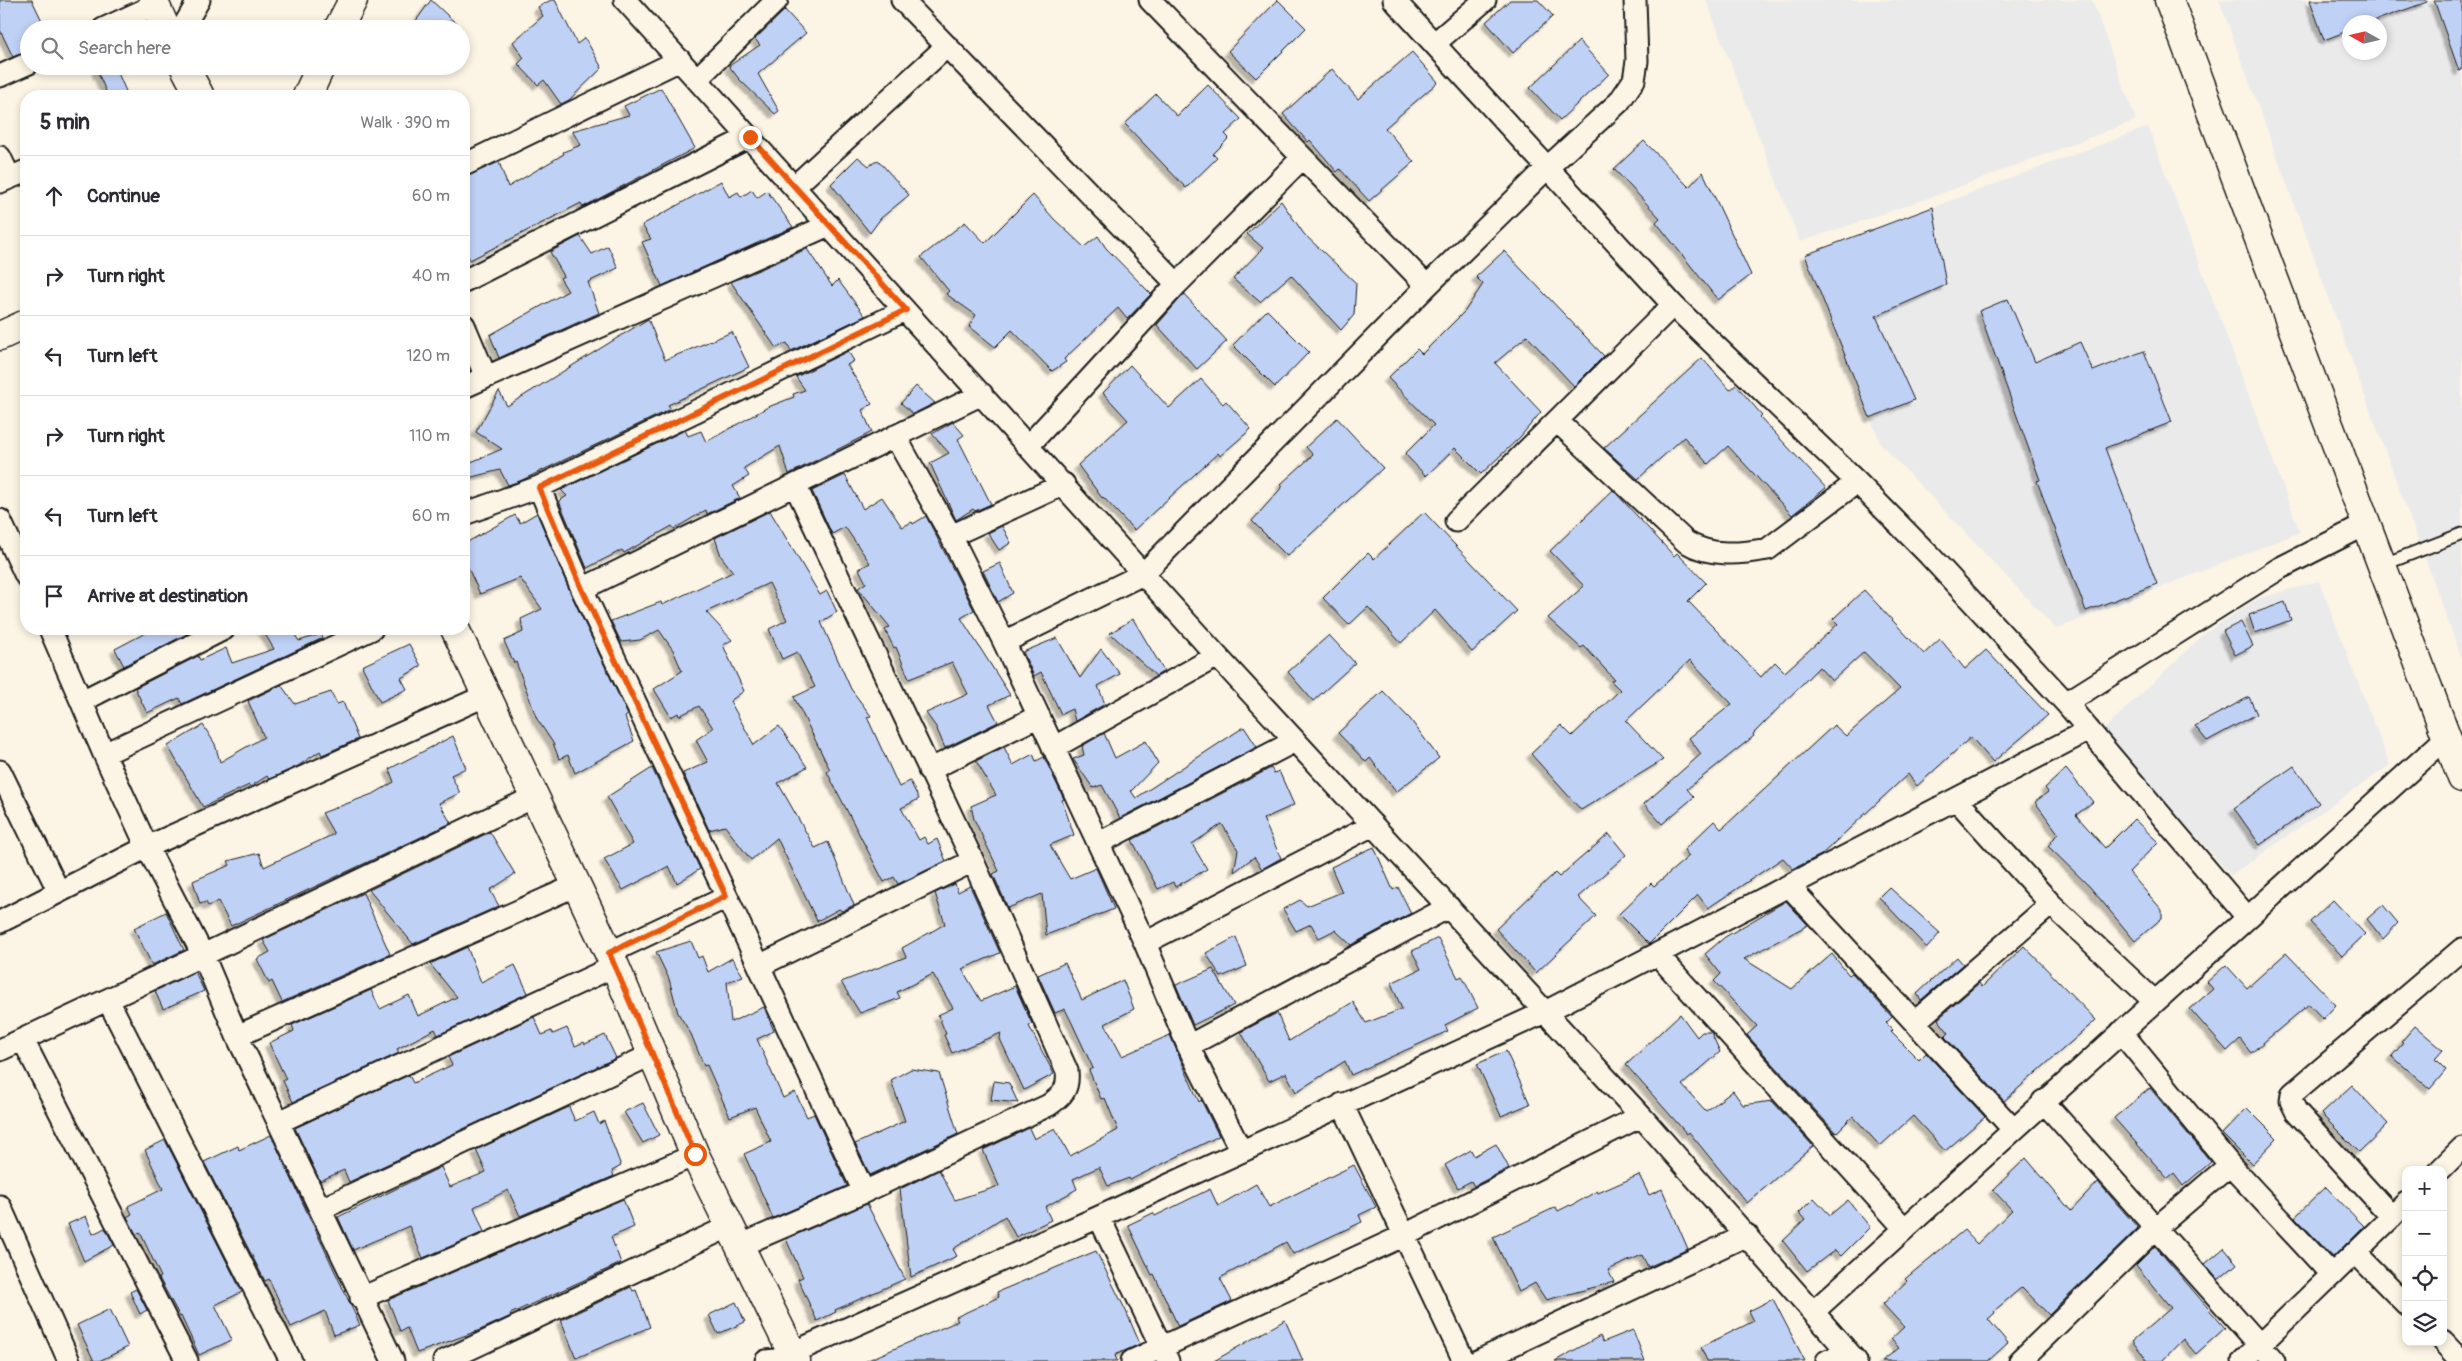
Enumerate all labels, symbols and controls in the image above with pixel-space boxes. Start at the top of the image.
north arrow [2342,15,2387,60]
search box [20,20,470,75]
icon: search [38,34,66,62]
text: Search here [78,36,171,60]
text: 5 min [40,109,90,136]
text: Walk · 390 m [361,113,450,133]
route end [739,126,762,149]
icon: ahead [40,182,68,210]
text: Continue [87,184,160,208]
text: 60 m [412,186,450,206]
icon: right [40,262,68,290]
text: Turn right [87,264,165,288]
text: 40 m [412,266,450,286]
icon: left [40,342,68,370]
text: Turn left [87,344,157,368]
text: 120 m [406,346,450,366]
icon: right [40,422,68,450]
text: Turn right [87,424,165,448]
text: 110 m [409,426,450,446]
icon: left [40,502,68,530]
text: Turn left [87,504,157,528]
text: 60 m [412,506,450,526]
icon: arrive [40,582,68,610]
text: Arrive at destination [87,584,248,608]
route start [684,1143,707,1166]
map controls [2402,1166,2447,1346]
button: + [2402,1166,2447,1211]
button: − [2402,1211,2447,1256]
button: locate [2402,1256,2447,1301]
button: layers [2402,1301,2447,1346]

